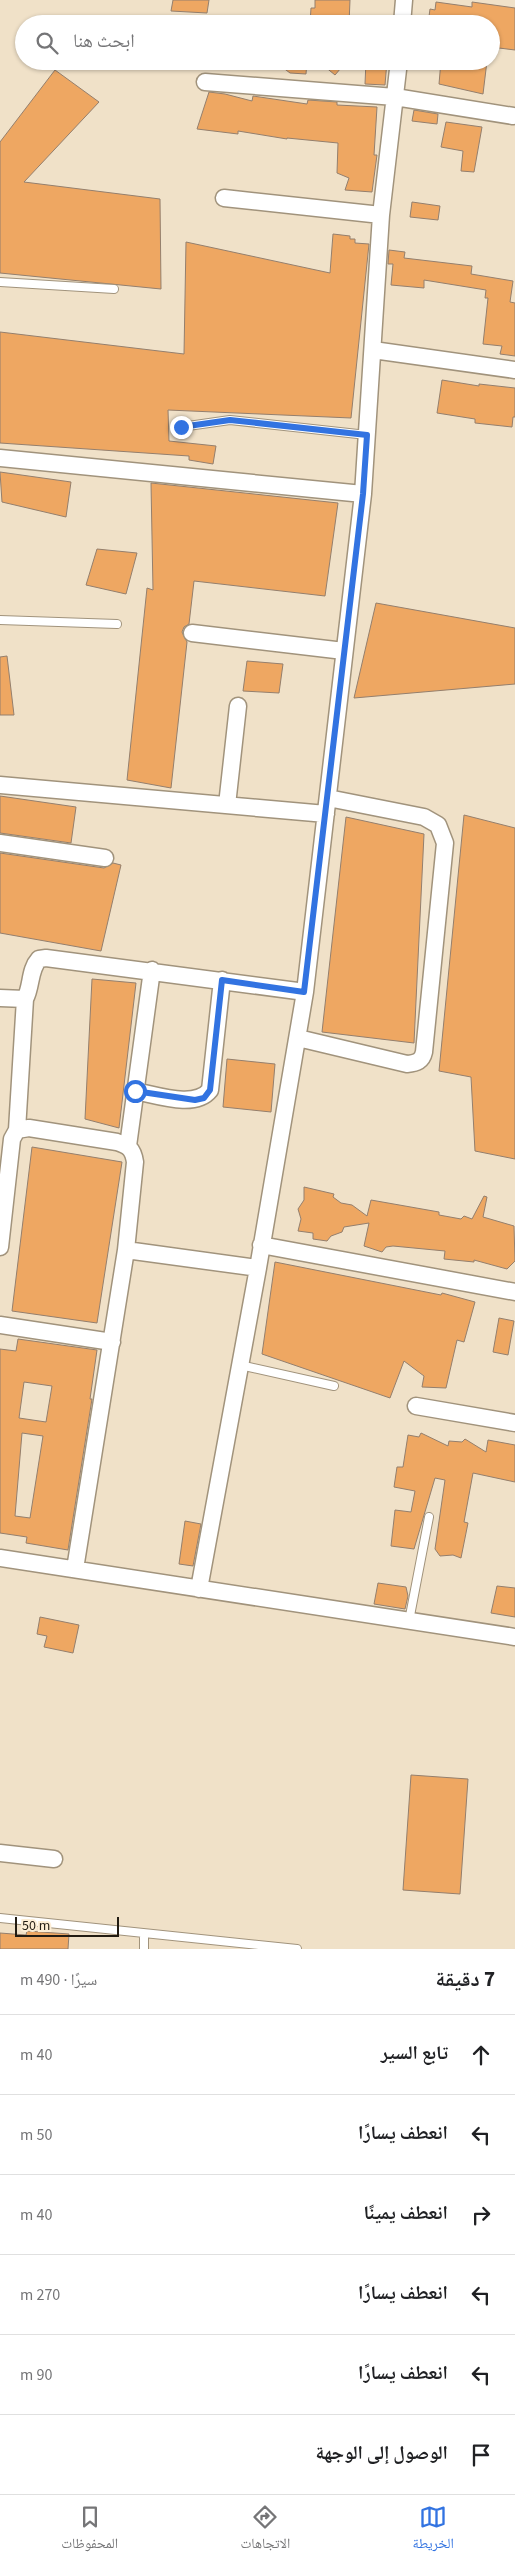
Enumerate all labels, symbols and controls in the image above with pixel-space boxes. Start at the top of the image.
search box [15,15,500,70]
text: ابحث هنا [73,28,135,55]
icon: search [33,29,61,57]
route end [170,416,193,439]
route start [124,1080,147,1103]
scale bar [15,1914,119,1937]
text: 50 m [22,1916,50,1936]
text: 7 دقيقة [436,1964,495,1994]
text: سيرًا · 490 m [20,1969,97,1991]
text: تابع السير [381,2040,448,2067]
icon: ahead [467,2041,495,2069]
text: 40 m [20,2044,52,2066]
text: انعطف يسارًا [358,2120,448,2147]
icon: left [467,2121,495,2149]
text: 50 m [20,2124,52,2146]
text: انعطف يمينًا [364,2200,448,2227]
icon: right [467,2201,495,2229]
text: 40 m [20,2204,52,2226]
text: انعطف يسارًا [358,2280,448,2307]
icon: left [467,2281,495,2309]
text: 270 m [20,2284,60,2306]
text: انعطف يسارًا [358,2360,448,2387]
icon: left [467,2361,495,2389]
text: 90 m [20,2364,52,2386]
text: الوصول إلى الوجهة [315,2440,448,2467]
icon: arrive [467,2441,495,2469]
tab: المحفوظات [61,2503,118,2557]
tab: الاتجاهات [241,2503,290,2557]
tab: الخريطة [413,2503,454,2557]

